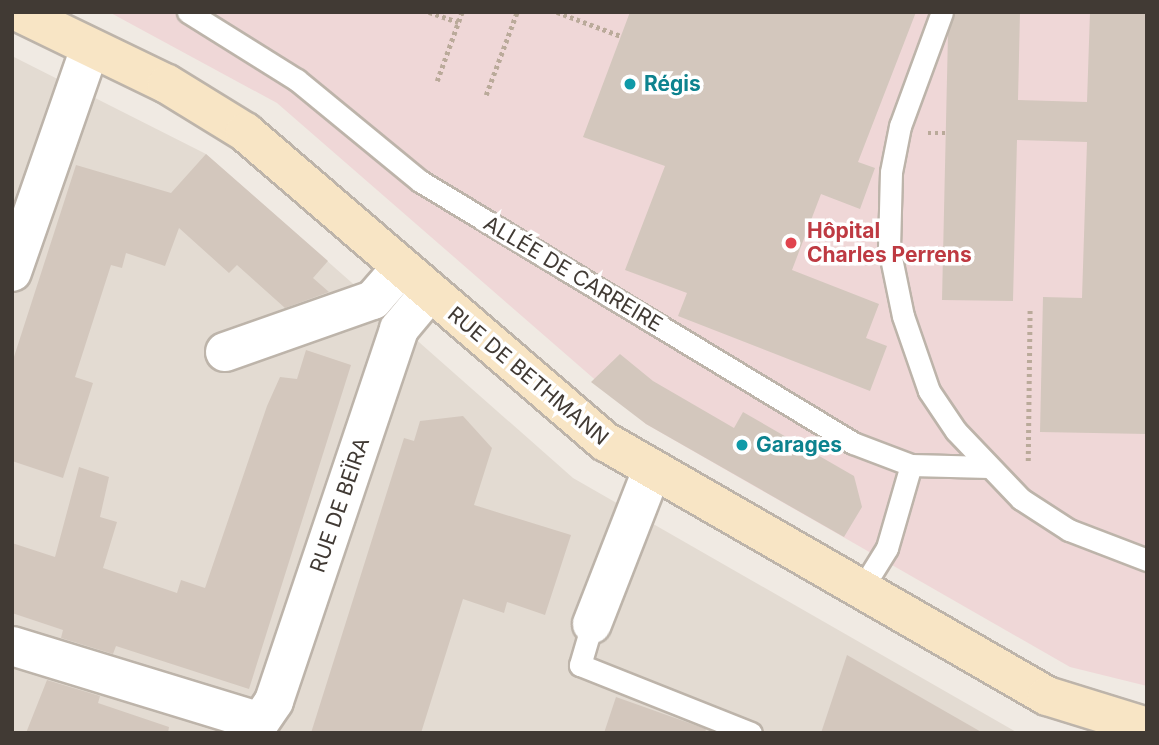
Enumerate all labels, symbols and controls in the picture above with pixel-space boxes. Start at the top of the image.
place label: Régis [644,71,701,97]
marker: Régis [622,76,638,92]
street label: ALLÉE DE CARREIRE [479,211,667,337]
place label: Hôpital Charles Perrens [807,218,972,268]
marker: Hôpital Charles Perrens [781,233,801,253]
street label: RUE DE BETHMANN [443,301,613,451]
place label: Garages [756,432,842,458]
street label: RUE DE BEÏRA [305,434,375,576]
marker: Garages [734,437,750,453]

